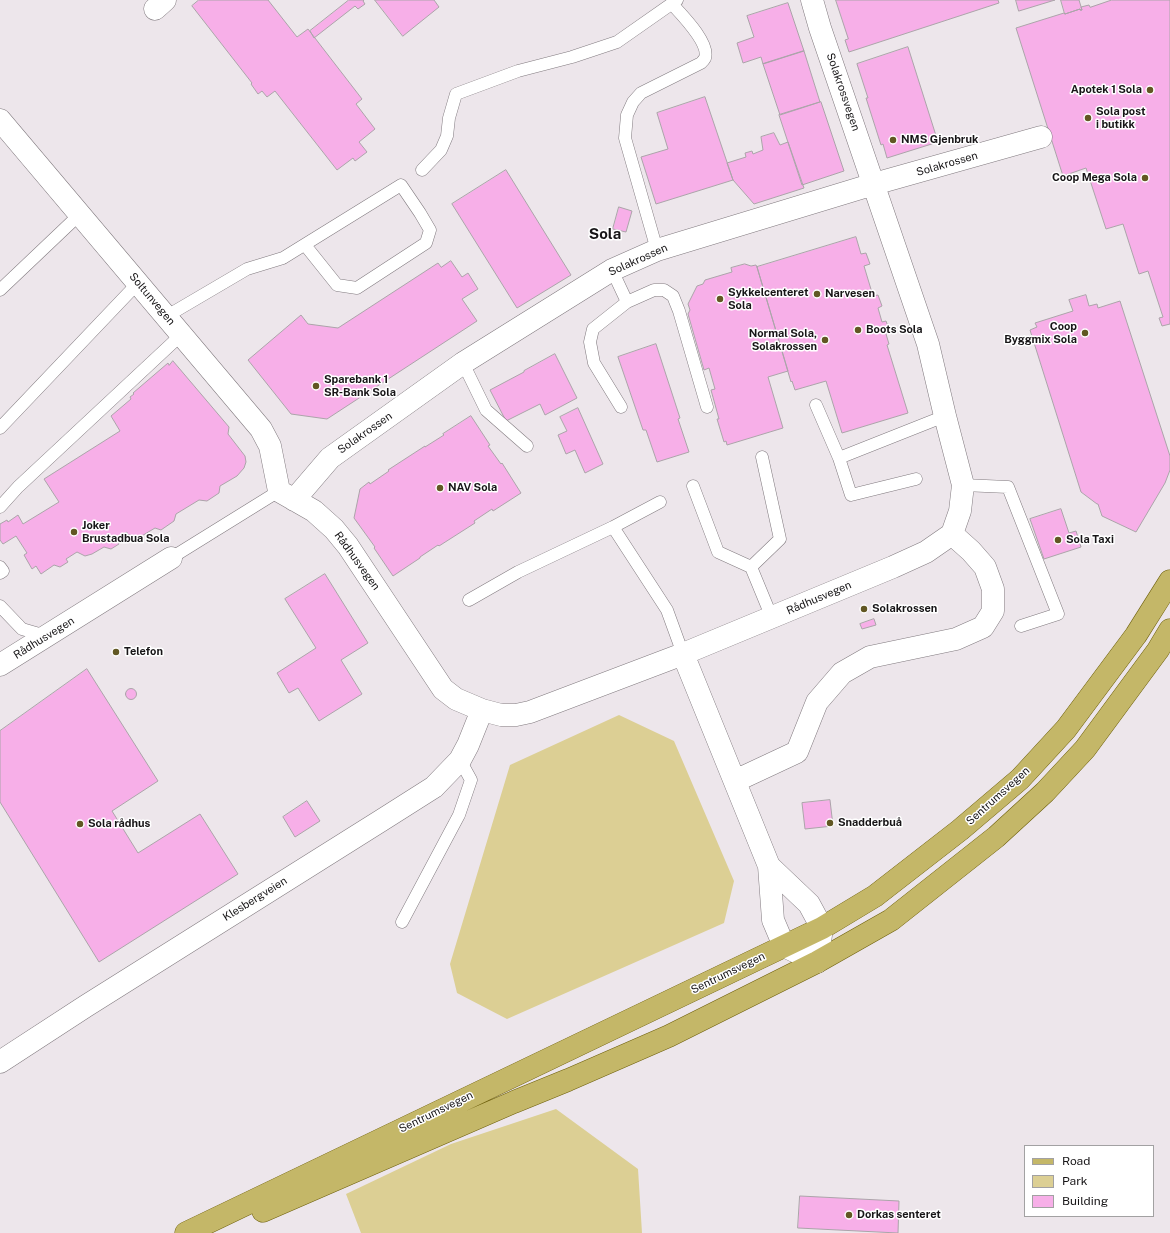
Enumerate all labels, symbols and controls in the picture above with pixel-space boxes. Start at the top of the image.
street label: Solakrossvegen [823,51,863,133]
place label: Apotek 1 Sola [1071,83,1142,97]
marker: Apotek 1 Sola [1145,85,1155,95]
place label: Sola post i butikk [1096,105,1145,131]
marker: Sola post i butikk [1083,113,1093,123]
place label: NMS Gjenbruk [901,133,978,147]
marker: NMS Gjenbruk [888,135,898,145]
street label: Solakrossen [915,149,979,179]
place label: Coop Mega Sola [1052,171,1137,185]
marker: Coop Mega Sola [1140,173,1150,183]
district label: Sola [589,225,621,243]
street label: Solakrossen [606,241,670,279]
street label: Soltunvegen [126,270,178,328]
place label: Sykkelcenteret Sola [728,286,809,312]
place label: Narvesen [825,287,875,301]
marker: Narvesen [812,289,822,299]
marker: Sykkelcenteret Sola [715,294,725,304]
place label: Coop Byggmix Sola [1004,320,1077,346]
place label: Boots Sola [866,323,923,337]
marker: Boots Sola [853,325,863,335]
place label: Normal Sola, Solakrossen [749,327,817,353]
marker: Coop Byggmix Sola [1080,328,1090,338]
marker: Normal Sola, Solakrossen [820,335,830,345]
place label: Sparebank 1 SR-Bank Sola [324,373,396,399]
marker: Sparebank 1 SR-Bank Sola [311,381,321,391]
street label: Solakrossen [335,409,395,457]
place label: NAV Sola [448,481,497,495]
marker: NAV Sola [435,483,445,493]
place label: Joker Brustadbua Sola [82,519,169,545]
marker: Joker Brustadbua Sola [69,527,79,537]
street label: Rådhusvegen [331,529,383,593]
place label: Sola Taxi [1066,533,1114,547]
marker: Sola Taxi [1053,535,1063,545]
street label: Rådhusvegen [785,578,853,618]
place label: Solakrossen [872,602,937,616]
marker: Solakrossen [859,604,869,614]
street label: Rådhusvegen [11,614,77,662]
place label: Telefon [124,645,163,659]
marker: Telefon [111,647,121,657]
street label: Sentrumsvegen [964,764,1032,828]
place label: Snadderbuå [838,816,902,830]
place label: Sola rådhus [88,817,150,831]
marker: Snadderbuå [825,818,835,828]
marker: Sola rådhus [75,819,85,829]
street label: Klesbergveien [221,874,289,924]
street label: Sentrumsvegen [689,949,767,997]
street label: Sentrumsvegen [397,1088,475,1136]
legend [1024,1145,1154,1217]
text: Road [1062,1154,1090,1168]
text: Park [1062,1174,1088,1188]
text: Building [1062,1194,1108,1208]
place label: Dorkas senteret [857,1208,941,1222]
marker: Dorkas senteret [844,1210,854,1220]

